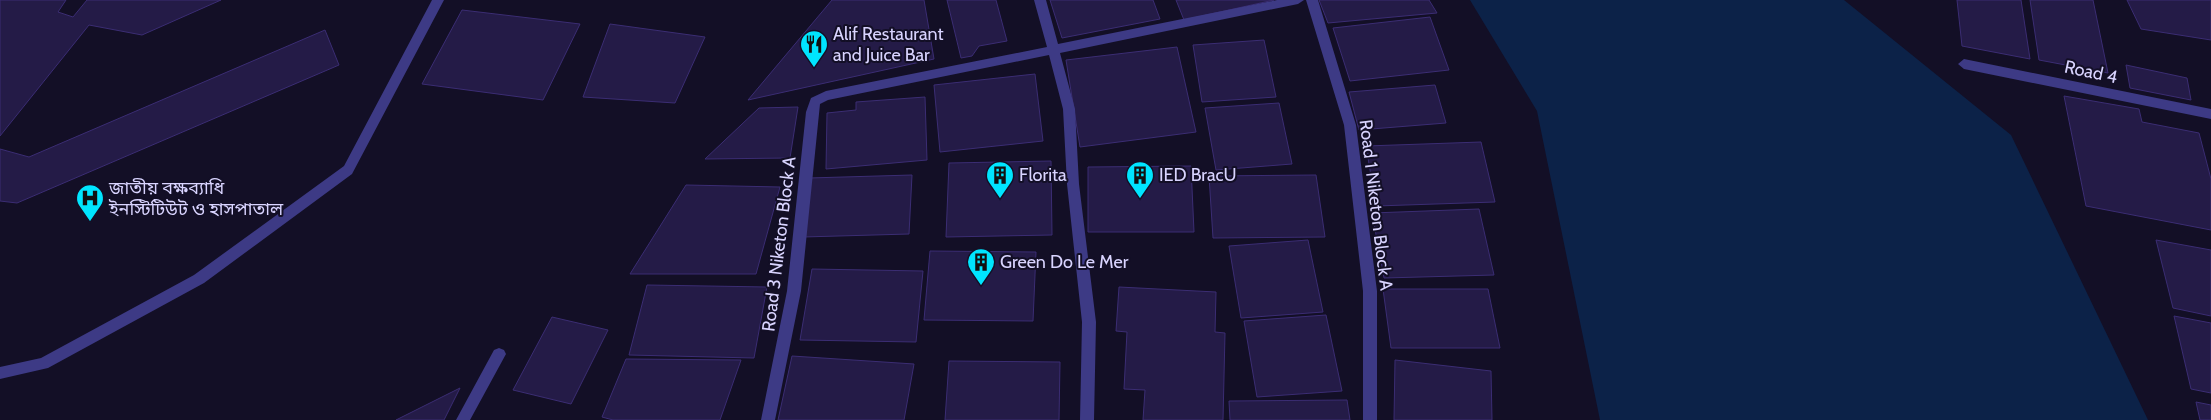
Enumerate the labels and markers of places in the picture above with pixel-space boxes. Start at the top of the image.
place label: Alif Restaurant and Juice Bar [833,23,944,66]
restaurant icon: Alif Restaurant and Juice Bar [799,29,829,68]
building icon: Florita [985,160,1015,199]
building icon: IED BracU [1125,160,1155,199]
place label: Florita [1019,164,1067,186]
place label: IED BracU [1159,164,1237,186]
place label: জাতীয় বক্ষব্যাধি ইনস্টিটিউট ও হাসপাতাল [108,177,284,220]
hospital icon: জাতীয় বক্ষব্যাধি ইনস্টিটিউট ও হাসপাতাল [75,183,105,222]
building icon: Green Do Le Mer [966,247,996,286]
place label: Green Do Le Mer [1000,251,1129,273]

